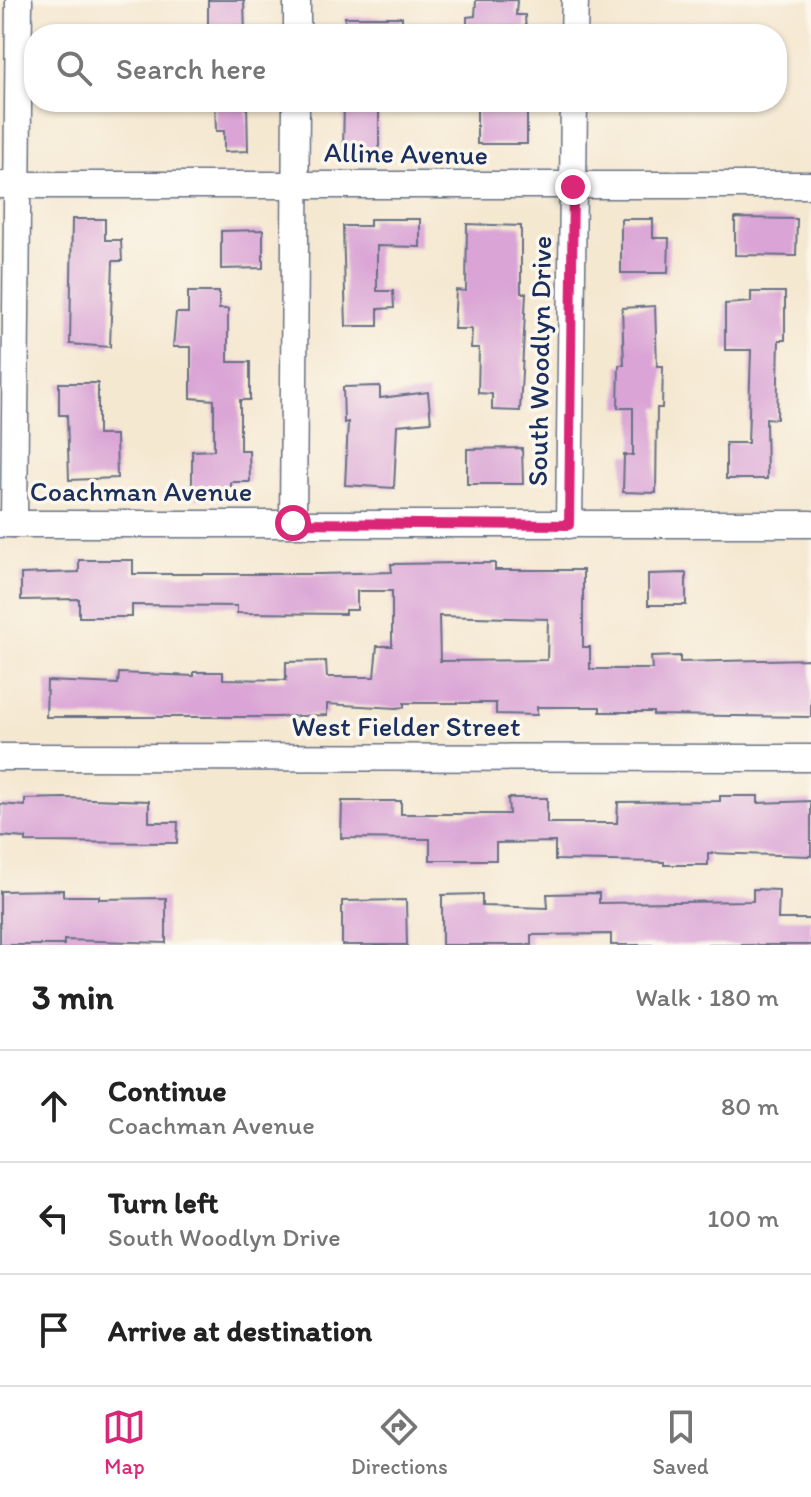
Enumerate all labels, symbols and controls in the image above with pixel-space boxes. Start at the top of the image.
search box [24,24,787,112]
icon: search [52,46,96,90]
text: Search here [116,50,266,87]
street label: Alline Avenue [324,135,488,171]
route end [555,169,591,205]
street label: South Woodlyn Drive [520,235,558,487]
street label: Coachman Avenue [30,474,252,508]
route start [275,505,311,541]
street label: West Fielder Street [292,709,520,743]
text: 3 min [32,977,114,1018]
text: Walk · 180 m [636,981,779,1013]
text: Continue [108,1072,227,1109]
icon: ahead [32,1084,76,1128]
text: 80 m [721,1090,779,1122]
text: Coachman Avenue [108,1109,315,1141]
text: Turn left [108,1184,219,1221]
icon: left [32,1196,76,1240]
text: 100 m [707,1202,779,1234]
text: South Woodlyn Drive [108,1221,341,1253]
icon: arrive [32,1308,76,1352]
text: Arrive at destination [108,1312,372,1349]
tab: Map [102,1405,146,1480]
tab: Directions [351,1405,448,1480]
tab: Saved [652,1405,709,1480]

